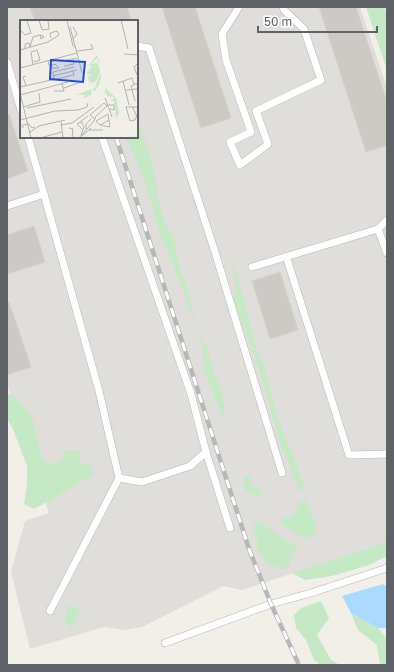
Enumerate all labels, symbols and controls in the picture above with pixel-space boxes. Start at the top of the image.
scale bar [258,8,377,34]
text: 50 m [264,14,292,29]
inset map [20,20,138,138]

